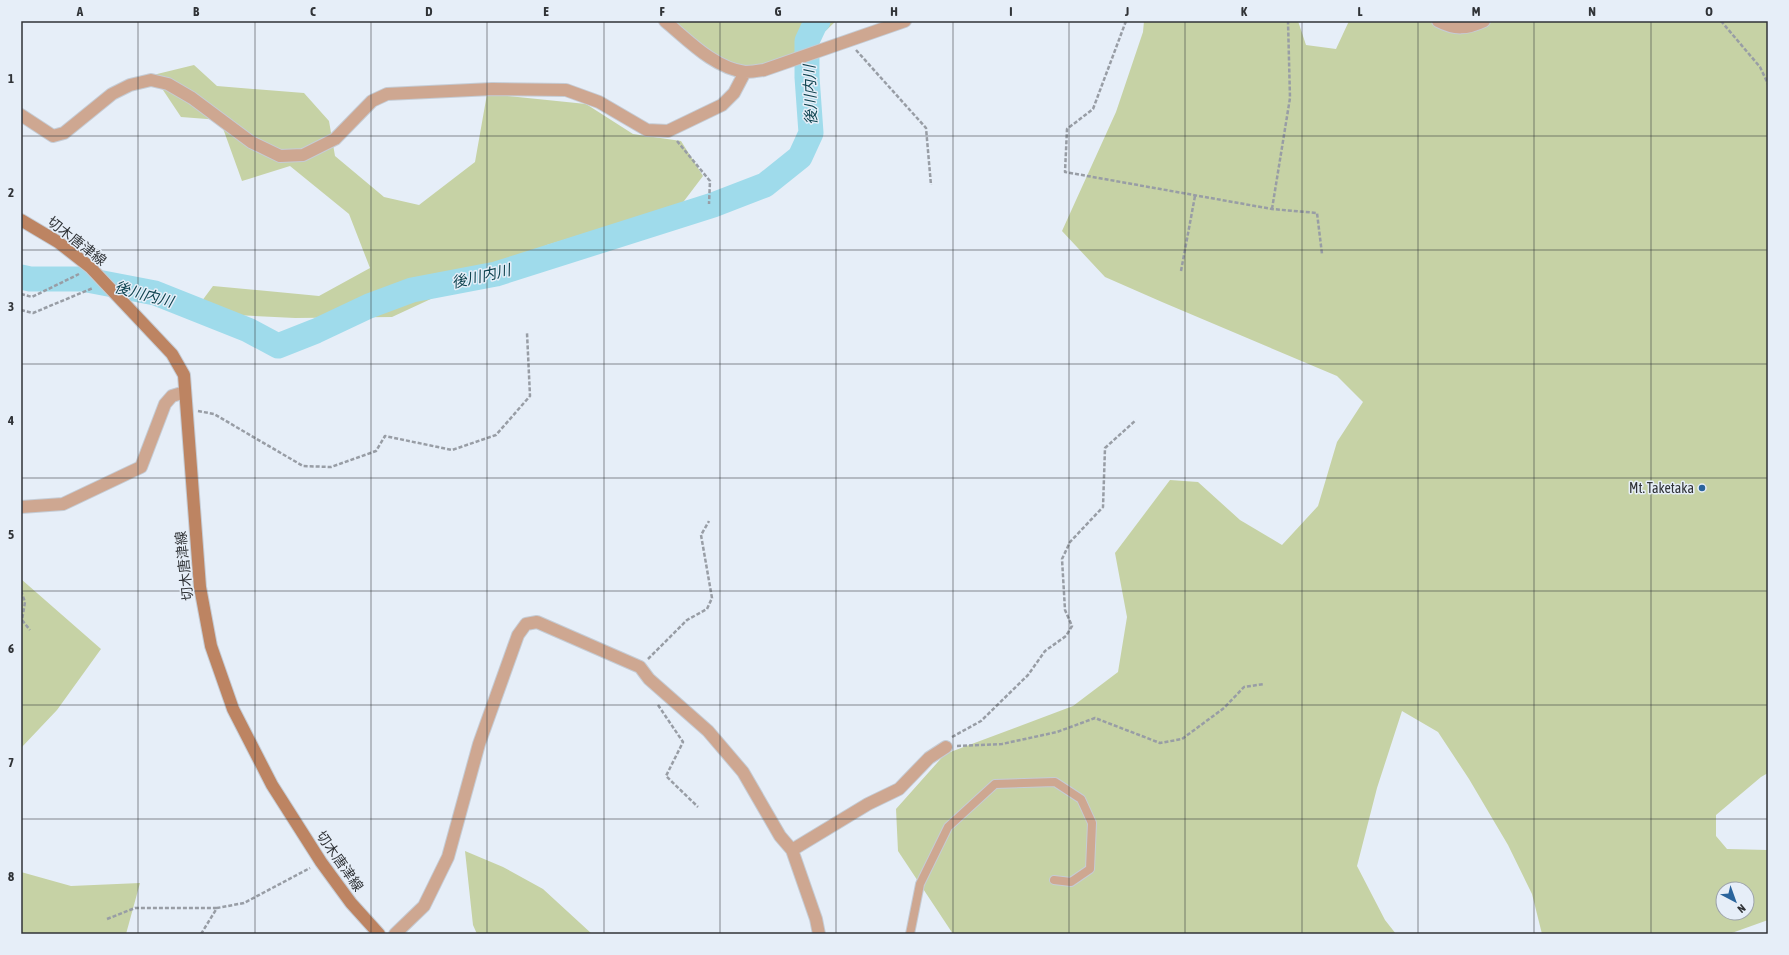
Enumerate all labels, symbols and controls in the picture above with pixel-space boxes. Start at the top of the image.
text: A [76,4,84,19]
text: B [193,4,200,19]
text: C [310,4,316,19]
text: D [425,4,433,19]
text: E [543,4,549,19]
text: F [659,4,665,19]
text: G [775,4,782,19]
text: H [890,4,898,19]
text: I [1009,4,1013,19]
text: J [1124,4,1129,19]
text: K [1241,4,1248,19]
text: L [1357,4,1363,19]
text: M [1472,4,1481,19]
text: N [1588,4,1596,19]
text: O [1705,4,1713,19]
water label: 後川内川 [800,63,820,125]
text: 1 [8,71,14,86]
text: 2 [8,185,14,200]
street label: 切木唐津線 [44,213,110,269]
water label: 後川内川 [450,261,514,291]
water label: 後川内川 [113,278,177,310]
text: 3 [8,299,14,314]
text: 4 [7,413,14,428]
place label: Mt. Taketaka [1629,480,1694,496]
marker: Mt. Taketaka [1697,483,1707,493]
text: 5 [8,527,14,542]
street label: 切木唐津線 [172,530,196,602]
text: 6 [8,641,14,656]
text: 7 [8,755,14,770]
street label: 切木唐津線 [313,828,367,894]
text: 8 [8,869,14,884]
north arrow [1715,881,1755,921]
text: N [1735,902,1748,915]

